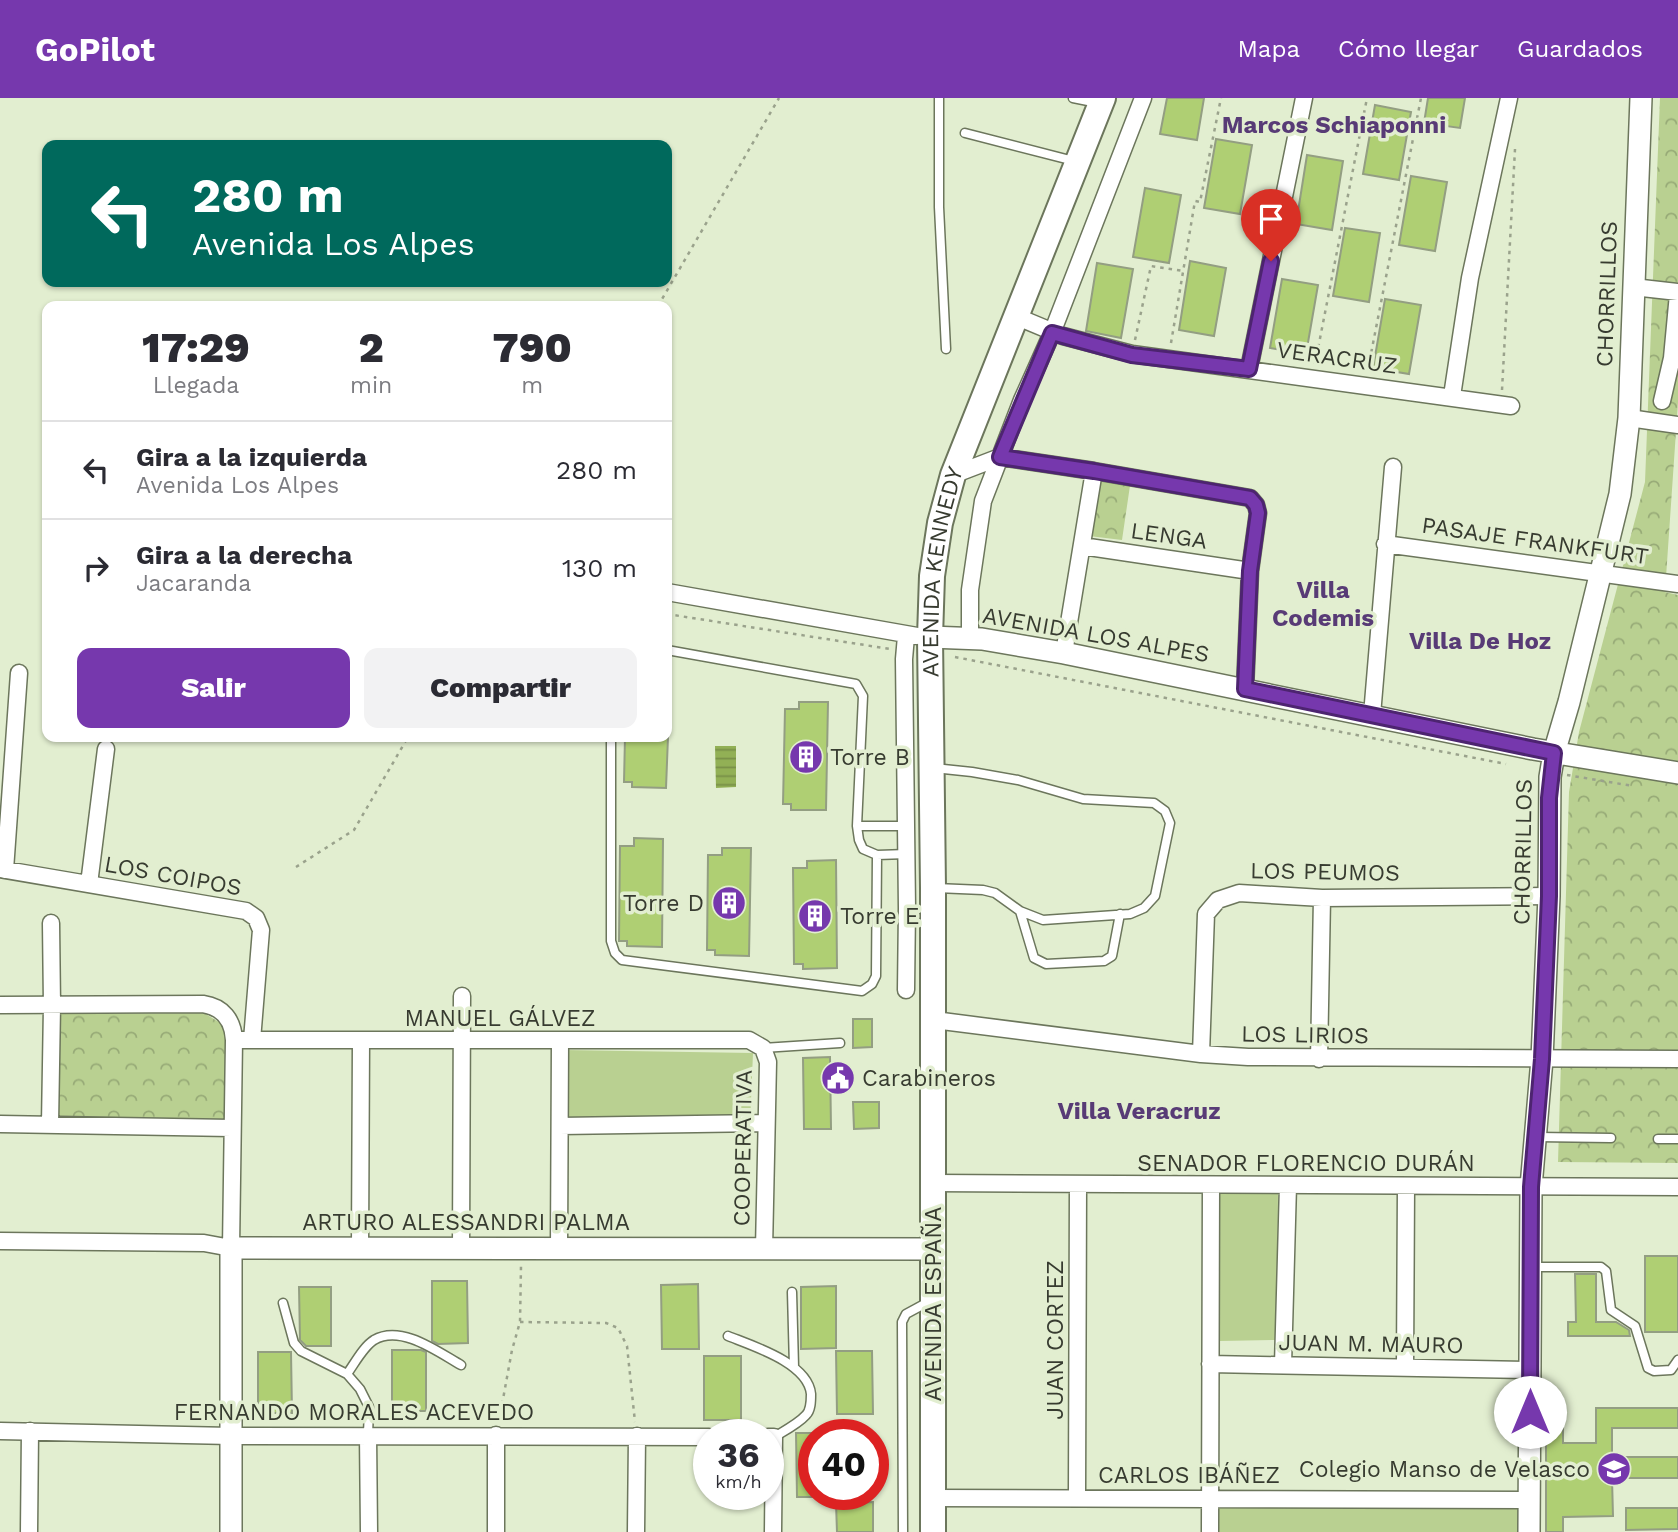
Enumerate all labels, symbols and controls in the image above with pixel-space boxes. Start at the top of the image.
text: GoPilot [35,30,155,69]
text: Mapa [1238,35,1300,63]
text: Cómo llegar [1338,35,1479,63]
text: Guardados [1517,35,1643,63]
district label: Marcos Schiaponni [1222,111,1446,139]
text: 280 m [192,166,344,224]
icon: left [77,168,168,259]
pin [1241,189,1301,261]
icon: arrive [1252,200,1290,238]
street label: CHORRILLOS [1591,220,1623,368]
text: Avenida Los Alpes [192,225,475,263]
text: 17:29 [142,323,250,372]
text: 2 [359,323,384,372]
text: 790 [492,323,572,372]
street label: VERACRUZ [1275,336,1399,380]
text: Llegada [153,372,239,399]
text: min [350,372,392,399]
text: m [521,372,543,399]
text: Gira a la izquierda [136,442,367,472]
icon: left [77,451,115,489]
text: 280 m [556,455,637,485]
street label: AVENIDA KENNEDY [916,463,969,678]
text: Avenida Los Alpes [136,472,339,499]
street label: PASAJE FRANKFURT [1420,512,1650,570]
street label: LENGA [1129,517,1209,555]
text: Gira a la derecha [136,540,352,570]
icon: right [77,549,115,587]
text: 130 m [562,553,637,583]
text: Jacaranda [136,570,251,597]
district label: Villa Codemis [1272,576,1374,632]
street label: AVENIDA LOS ALPES [981,602,1211,668]
district label: Villa De Hoz [1409,627,1551,655]
button: Salir [77,648,350,728]
button: Compartir [364,648,637,728]
building icon: Torre B [787,738,825,776]
place label: Torre B [830,744,910,771]
street label: CHORRILLOS [1508,779,1538,925]
street label: LOS COIPOS [102,851,244,901]
street label: LOS PEUMOS [1250,857,1400,887]
building icon: Torre D [710,884,748,922]
place label: Torre D [623,890,704,917]
building icon: Torre E [796,897,834,935]
place label: Torre E [840,903,919,930]
street label: MANUEL GÁLVEZ [405,1005,595,1032]
street label: LOS LIRIOS [1241,1020,1369,1050]
public building icon: Carabineros [819,1059,857,1097]
place label: Carabineros [862,1065,996,1092]
street label: COOPERATIVA [728,1069,758,1227]
district label: Villa Veracruz [1057,1097,1221,1125]
street label: SENADOR FLORENCIO DURÁN [1137,1150,1475,1177]
street label: AVENIDA ESPAÑA [920,1207,947,1401]
street label: ARTURO ALESSANDRI PALMA [302,1209,630,1236]
street label: JUAN CORTEZ [1042,1260,1069,1420]
street label: JUAN M. MAURO [1278,1329,1464,1359]
position arrow [1493,1375,1567,1449]
street label: FERNANDO MORALES ACEVEDO [174,1399,534,1426]
speed limit sign: 40 [798,1419,889,1510]
text: 36 [717,1434,760,1476]
school or university icon: Colegio Manso de Velasco [1595,1450,1633,1488]
place label: Colegio Manso de Velasco [1299,1456,1590,1483]
street label: CARLOS IBÁÑEZ [1098,1462,1280,1489]
text: km/h [715,1471,762,1492]

